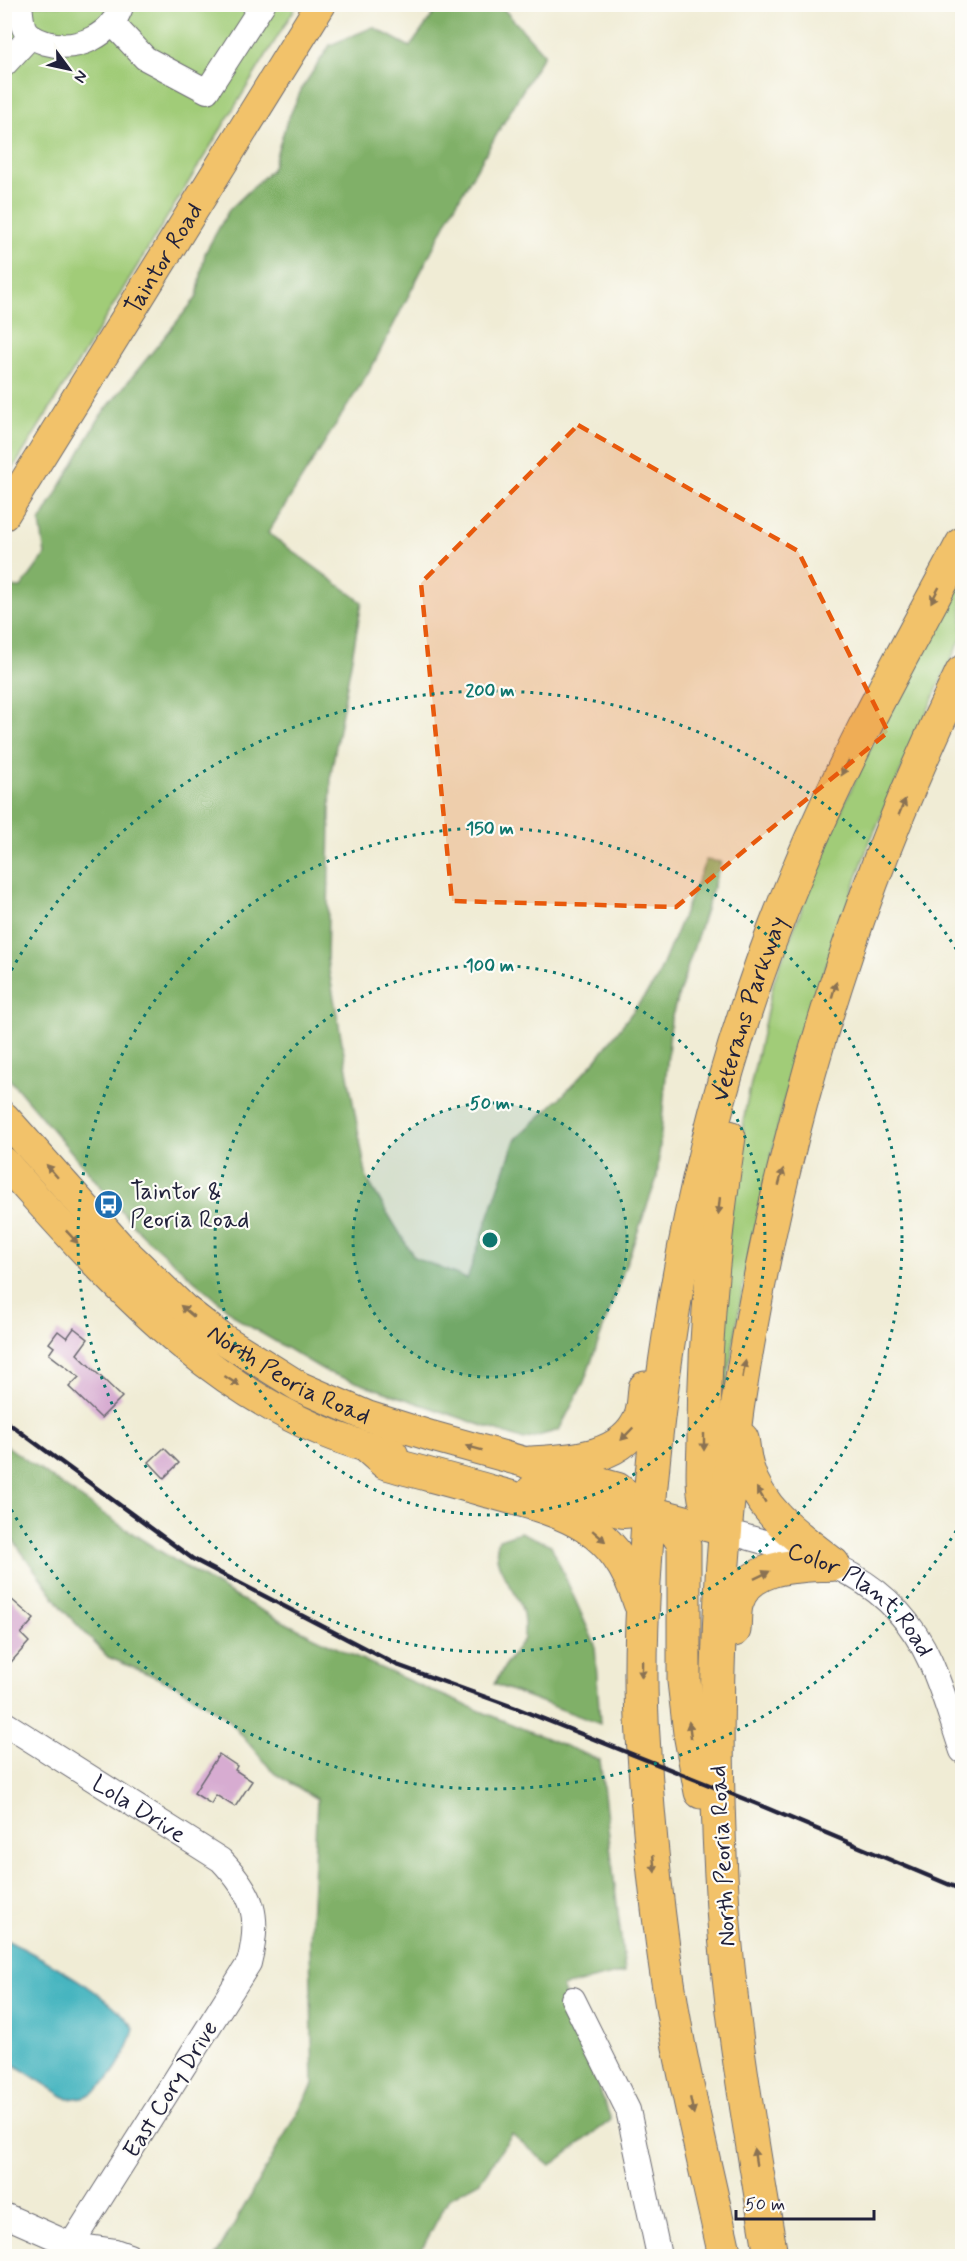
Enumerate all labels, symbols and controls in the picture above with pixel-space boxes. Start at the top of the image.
north arrow [39,39,99,99]
text: N [69,66,92,87]
street label: Taintor Road [118,198,211,321]
one-way arrow [930,587,940,604]
text: 200 m [465,679,515,703]
one-way arrow [840,760,850,777]
one-way arrow [898,798,907,816]
text: 150 m [466,817,514,841]
street label: Veterans Parkway [705,912,795,1105]
text: 100 m [466,954,514,978]
one-way arrow [830,981,839,999]
text: 50 m [470,1092,510,1116]
one-way arrow [45,1163,59,1178]
one-way arrow [777,1168,786,1186]
place label: Taintor & Peoria Road [130,1177,249,1236]
bus stop icon: Taintor & Peoria Road [93,1189,125,1221]
one-way arrow [714,1196,724,1215]
one-way arrow [64,1230,78,1244]
centre of rings [480,1230,500,1250]
one-way arrow [180,1305,195,1318]
street label: North Peoria Road [200,1319,375,1433]
one-way arrow [740,1359,749,1378]
one-way arrow [224,1375,240,1386]
one-way arrow [621,1426,635,1440]
one-way arrow [699,1433,709,1452]
one-way arrow [465,1442,483,1452]
one-way arrow [755,1487,766,1503]
one-way arrow [591,1529,606,1543]
street label: Color Plant Road [783,1536,940,1663]
one-way arrow [753,1571,771,1581]
one-way arrow [637,1660,647,1679]
one-way arrow [685,1720,695,1739]
street label: North Peoria Road [703,1765,744,1947]
street label: Lola Drive [86,1769,191,1851]
one-way arrow [649,1854,659,1873]
street label: East Cory Drive [117,2015,226,2164]
one-way arrow [688,2097,697,2116]
one-way arrow [750,2148,759,2167]
scale bar [736,2183,874,2221]
text: 50 m [745,2193,785,2217]

